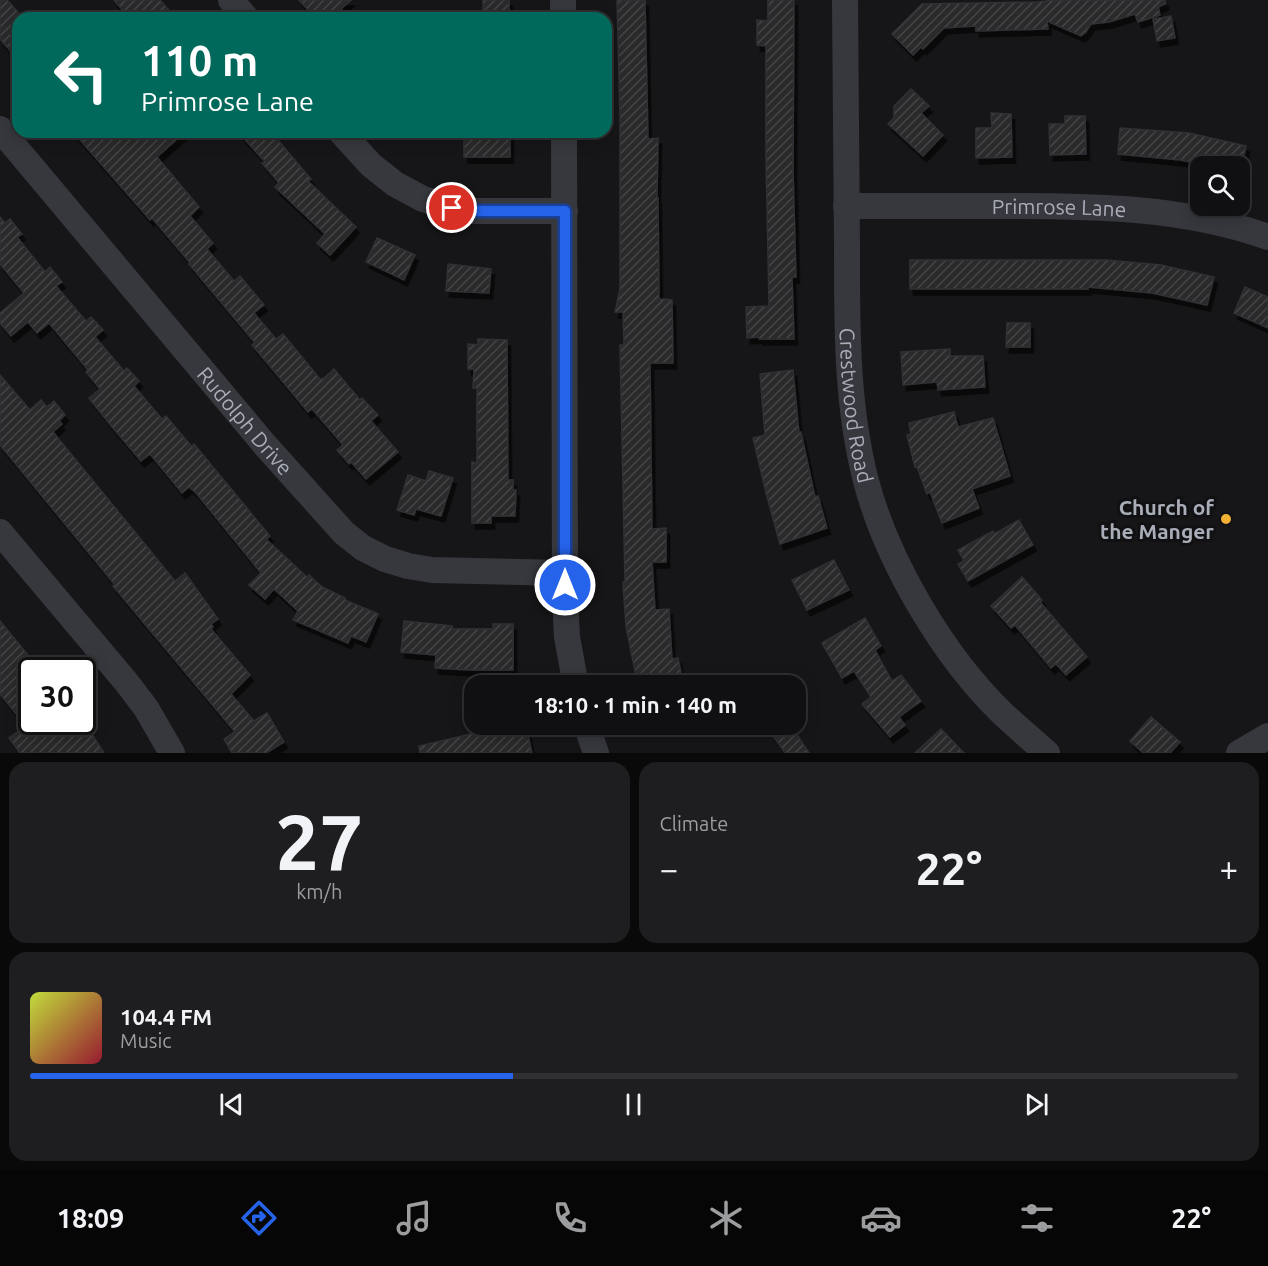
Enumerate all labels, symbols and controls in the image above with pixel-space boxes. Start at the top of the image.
icon: left [42,36,120,114]
text: 110 m [141,37,258,84]
text: Primrose Lane [141,86,314,116]
map controls [1190,156,1250,216]
button: search [1190,156,1250,216]
pin [426,182,477,233]
icon: arrive [435,191,468,224]
street label: Primrose Lane [992,194,1127,221]
street label: Crestwood Road [836,328,878,486]
street label: Rudolph Drive [193,362,298,479]
place label: Church of the Manger [1100,495,1214,543]
marker: Church of the Manger [1219,512,1233,526]
position arrow [533,553,597,617]
speed limit sign: 30 [18,657,96,735]
text: 18:10 · 1 min · 140 m [533,692,737,717]
text: 27 [275,797,363,885]
text: Climate [660,812,728,835]
text: 22° [915,843,982,894]
text: − [660,850,678,887]
text: + [1219,850,1238,887]
text: km/h [296,880,342,903]
text: 104.4 FM [120,1004,212,1029]
text: Music [120,1029,172,1052]
icon: previous [215,1088,248,1121]
icon: pause [617,1088,650,1121]
icon: next [1020,1088,1053,1121]
icon: directions [238,1197,280,1239]
icon: music [393,1197,435,1239]
icon: phone [549,1197,591,1239]
icon: climate [705,1197,747,1239]
icon: car [860,1197,902,1239]
icon: filters [1016,1197,1058,1239]
text: 18:09 [57,1203,124,1233]
text: 22° [1171,1203,1211,1233]

